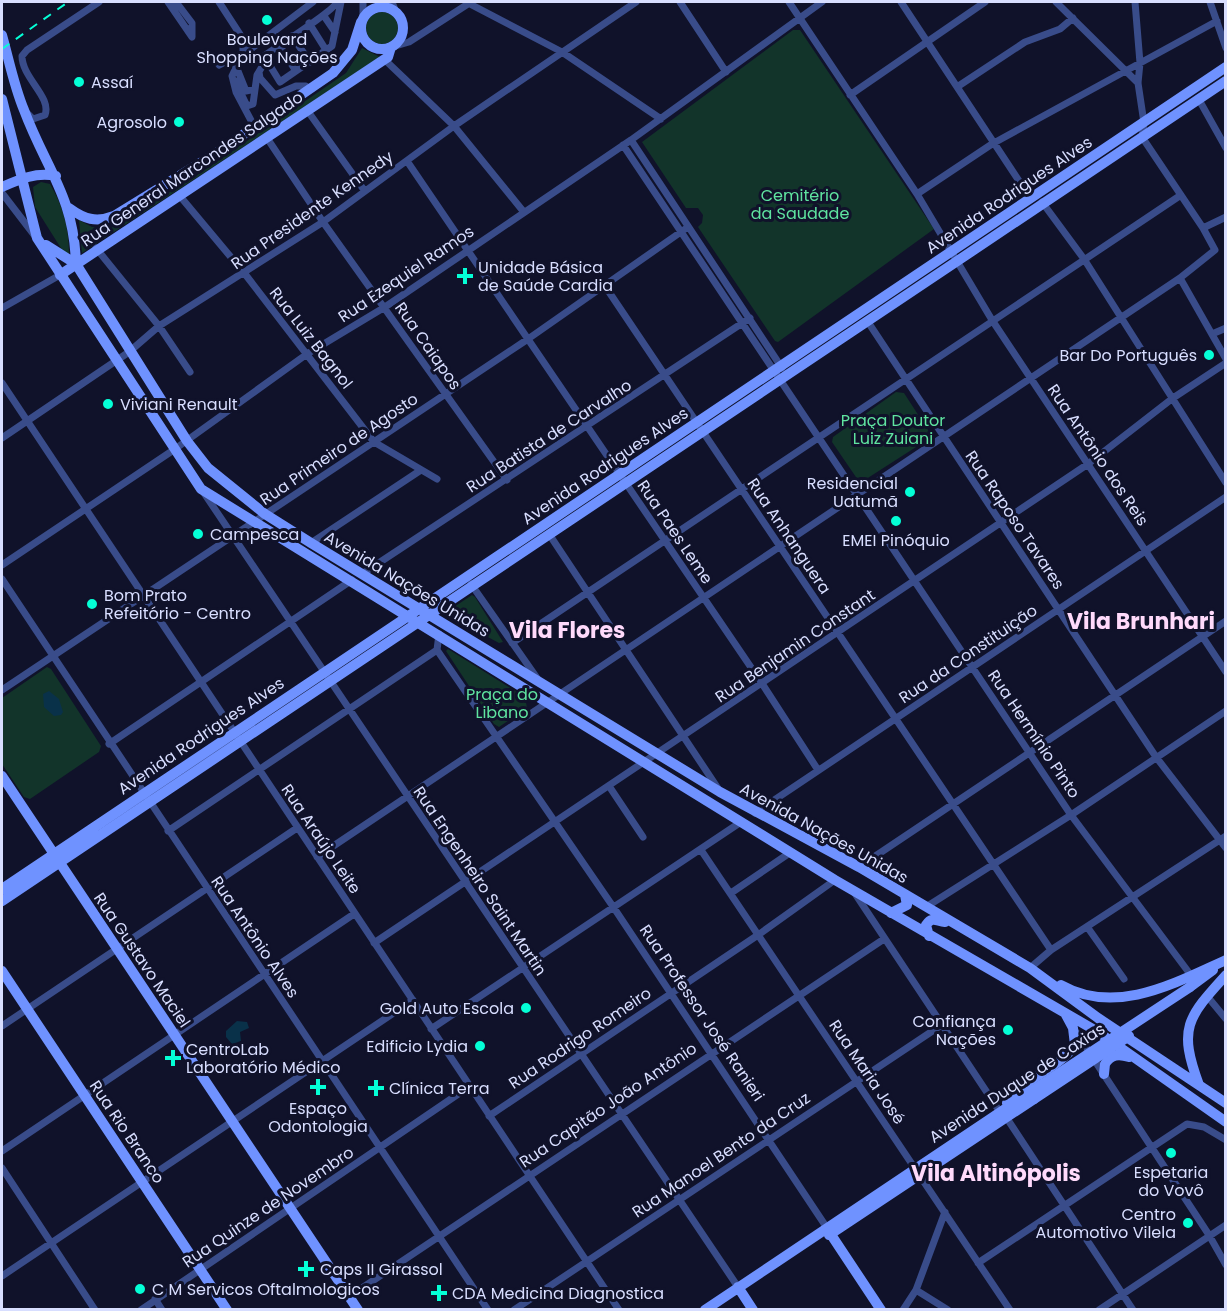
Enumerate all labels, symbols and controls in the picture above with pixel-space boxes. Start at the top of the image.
marker: Boulevard Shopping Nações [260,13,274,27]
place label: Boulevard Shopping Nações [196,28,338,69]
place label: Assaí [91,71,133,94]
marker: Assaí [72,75,86,89]
street label: Rua General Marcondes Salgado [76,86,308,252]
place label: Agrosolo [96,111,167,134]
marker: Agrosolo [172,115,186,129]
street label: Avenida Rodrigues Alves [921,131,1097,259]
street label: Rua Presidente Kennedy [226,145,398,275]
park label: Cemitério da Saudade [751,184,849,225]
street label: Rua Ezequiel Ramos [334,220,478,328]
place label: Unidade Básica de Saúde Cardia [478,256,613,297]
marker: Unidade Básica de Saúde Cardia [456,267,474,285]
street label: Rua Luiz Bagnol [264,282,358,394]
street label: Rua Caiapos [389,297,467,395]
place label: Bar Do Português [1059,344,1197,367]
marker: Bar Do Português [1202,348,1216,362]
street label: Rua Batista de Carvalho [462,374,636,498]
street label: Rua Antônio dos Reis [1042,380,1154,530]
street label: Rua Primeiro de Agosto [255,387,423,511]
place label: Viviani Renault [120,393,238,416]
marker: Viviani Renault [101,397,115,411]
street label: Avenida Rodrigues Alves [517,402,693,530]
park label: Praça Doutor Luiz Zuiani [841,409,945,450]
street label: Rua Raposo Tavares [960,446,1070,594]
place label: Residencial Uatumã [807,472,898,513]
street label: Rua Anhanguera [742,474,836,598]
street label: Rua Paes Leme [632,475,718,589]
marker: Residencial Uatumã [903,485,917,499]
marker: EMEI Pinóquio [889,514,903,528]
place label: Campesca [210,523,299,546]
street label: Avenida Nações Unidas [320,525,494,643]
marker: Campesca [191,527,205,541]
place label: EMEI Pinóquio [842,529,950,552]
place label: Bom Prato Refeitório - Centro [104,584,251,625]
street label: Rua Benjamin Constant [710,584,880,708]
marker: Bom Prato Refeitório - Centro [85,597,99,611]
street label: Rua da Constituição [894,599,1042,709]
district label: Vila Brunhari [1067,606,1215,637]
district label: Vila Flores [509,615,625,646]
street label: Rua Hermínio Pinto [982,665,1086,803]
street label: Avenida Rodrigues Alves [113,672,289,800]
park label: Praça do Libano [466,683,538,724]
street label: Avenida Nações Unidas [736,777,912,889]
street label: Rua Araújo Leite [276,780,366,898]
street label: Rua Engenheiro Saint Martin [408,782,552,980]
street label: Rua Antônio Alves [206,871,304,1003]
street label: Rua Gustavo Maciel [88,888,196,1032]
street label: Rua Professor José Ranieri [634,920,770,1106]
street label: Rua Rodrigo Romeiro [504,982,656,1094]
place label: Gold Auto Escola [380,997,514,1020]
marker: Gold Auto Escola [519,1001,533,1015]
place label: Confiança Nações [912,1010,996,1051]
street label: Rua Maria José [823,1015,911,1129]
street label: Avenida Duque de Caxias [925,1017,1109,1149]
marker: Confiança Nações [1001,1023,1015,1037]
place label: Edificio Lydia [366,1035,468,1058]
street label: Rua Capitão João Antônio [515,1037,701,1173]
place label: CentroLab Laboratório Médico [186,1038,340,1079]
marker: Edificio Lydia [473,1039,487,1053]
marker: CentroLab Laboratório Médico [164,1049,182,1067]
street label: Rua Rio Branco [84,1076,170,1188]
place label: Clínica Terra [389,1077,490,1100]
marker: Espaço Odontologia [309,1078,327,1096]
marker: Clínica Terra [367,1079,385,1097]
street label: Rua Manoel Bento da Cruz [627,1087,815,1223]
place label: Espaço Odontologia [268,1097,368,1138]
street label: Rua Quinze de Novembro [178,1141,358,1273]
marker: Espetaria do Vovô [1164,1146,1178,1160]
district label: Vila Altinópolis [911,1158,1081,1189]
place label: Espetaria do Vovô [1134,1161,1208,1202]
place label: Centro Automotivo Vilela [1036,1203,1176,1244]
marker: Centro Automotivo Vilela [1181,1216,1195,1230]
place label: Caps II Girassol [320,1258,443,1281]
marker: Caps II Girassol [297,1260,315,1278]
place label: C M Servicos Oftalmologicos [152,1278,380,1301]
marker: C M Servicos Oftalmologicos [133,1282,147,1296]
place label: CDA Medicina Diagnostica [452,1282,664,1305]
marker: CDA Medicina Diagnostica [430,1284,448,1302]

